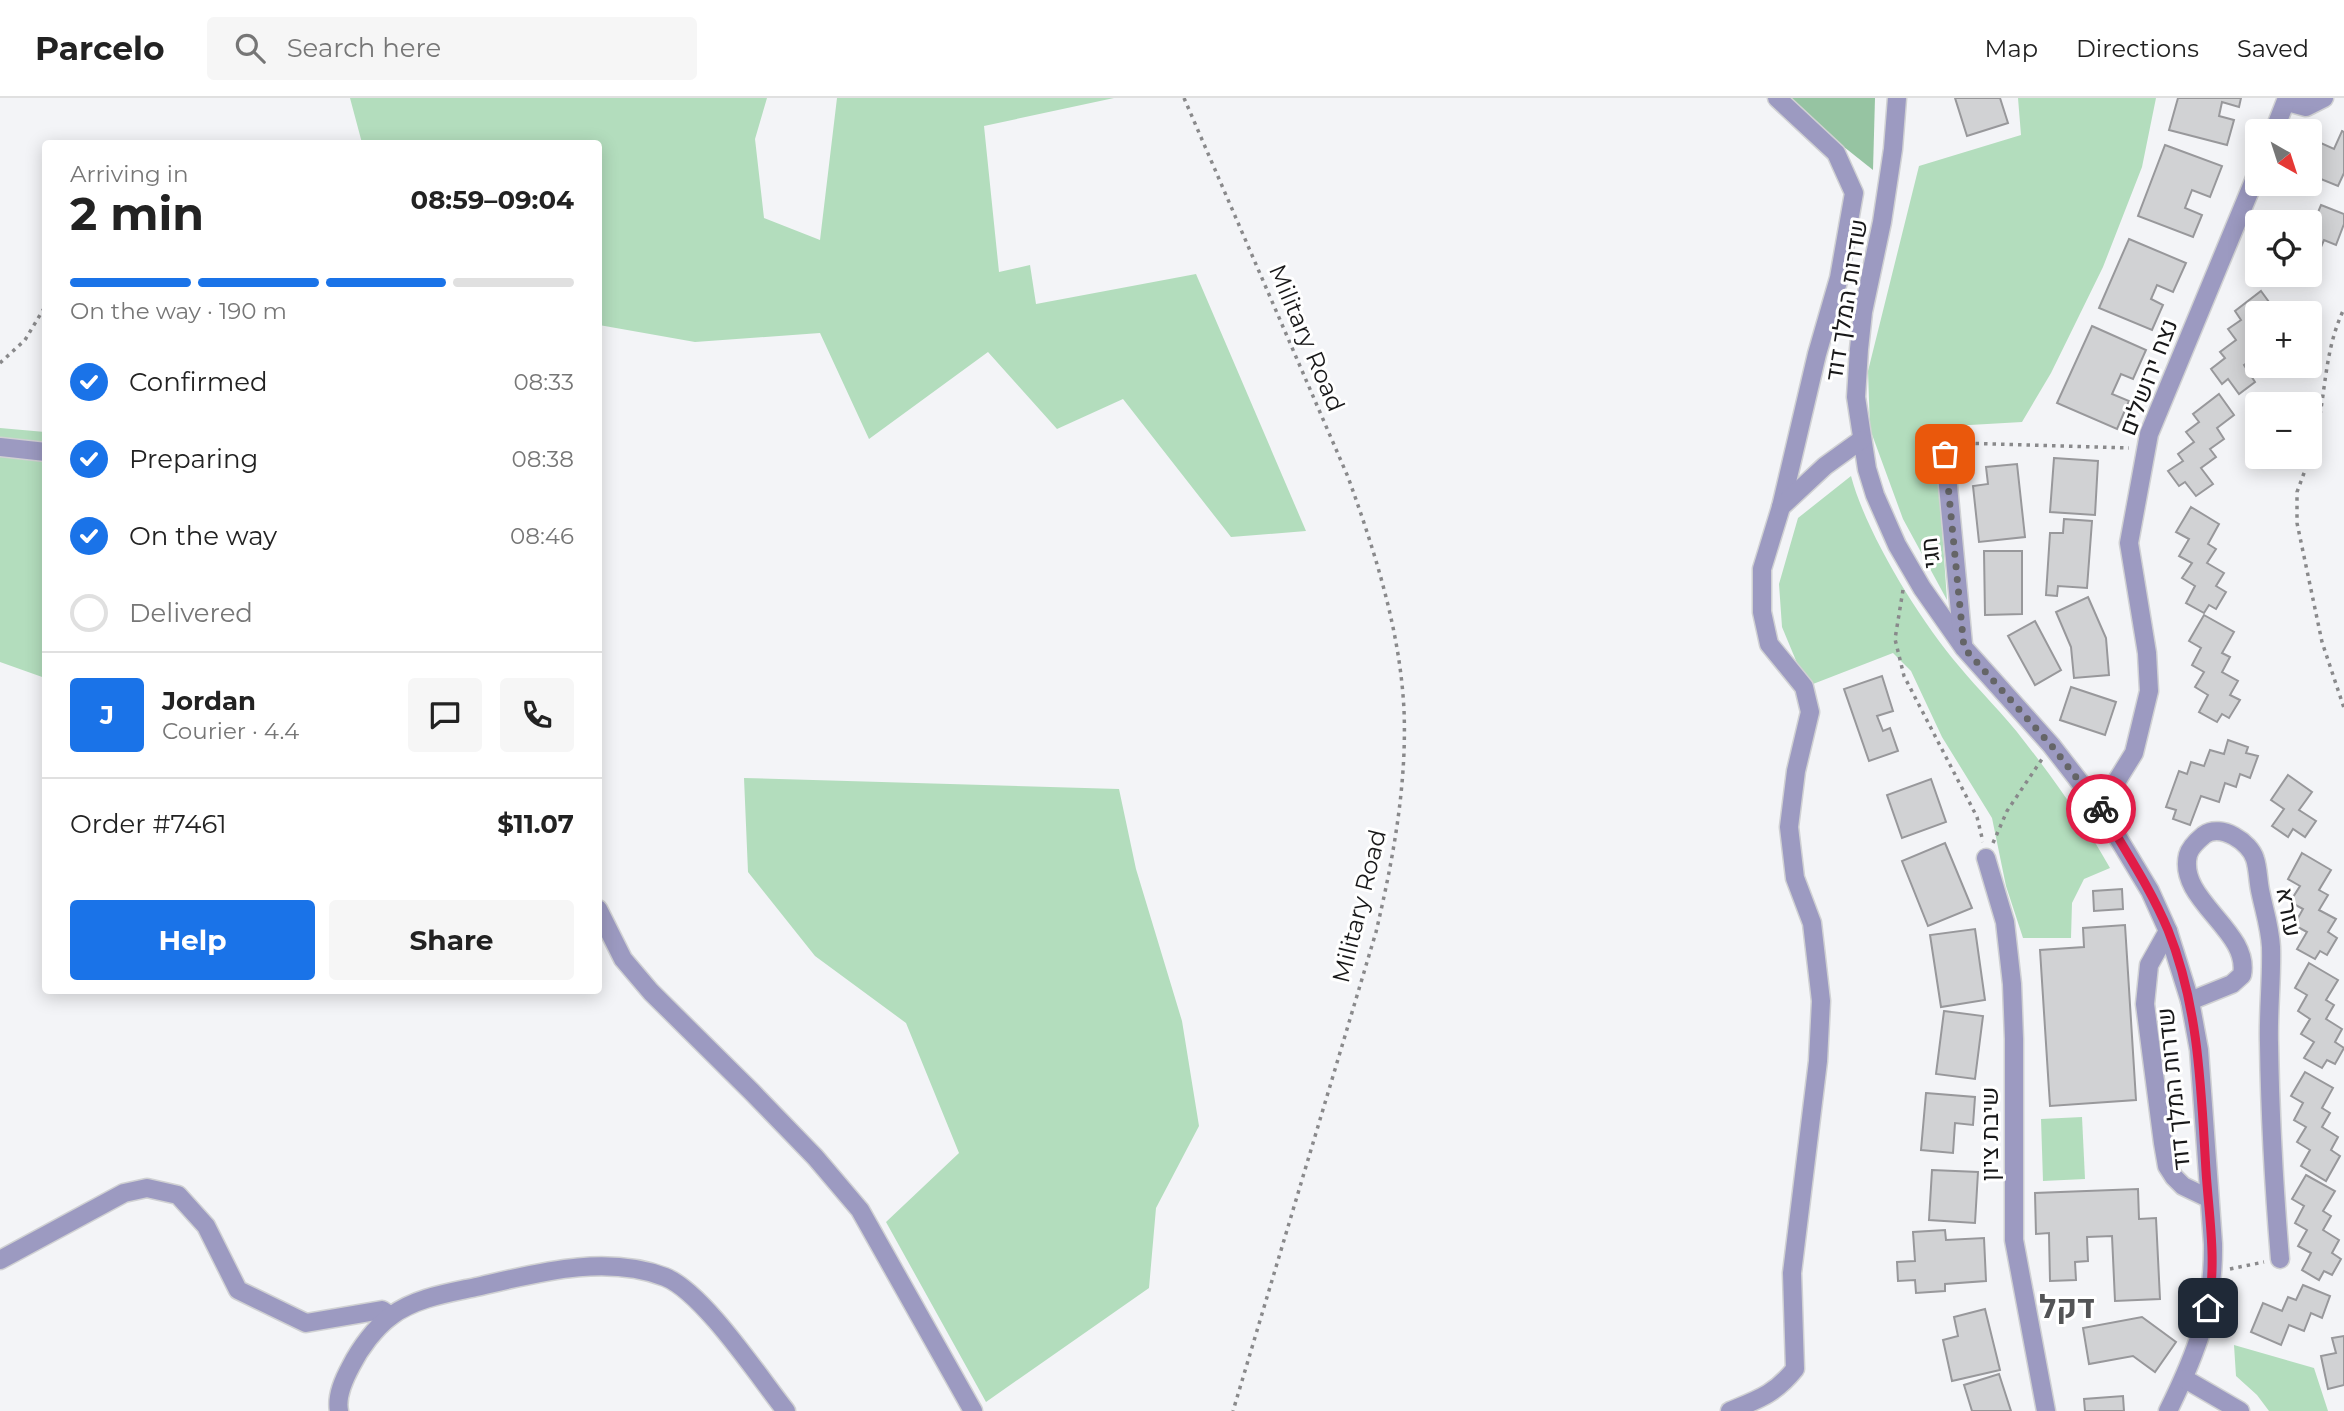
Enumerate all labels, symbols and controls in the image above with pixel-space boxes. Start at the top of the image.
search box [207,17,697,80]
text: Parcelo [35,28,165,68]
icon: search [231,29,269,67]
text: Search here [287,32,441,64]
text: Map [1985,34,2038,63]
text: Directions [2076,34,2199,63]
text: Saved [2237,34,2309,63]
north arrow [2245,119,2322,196]
map controls [2245,119,2322,469]
text: Arriving in [70,160,189,188]
text: 08:59–09:04 [411,184,574,216]
text: 2 min [70,185,204,242]
button: locate [2245,210,2322,287]
street label: שדרות המלך דוד [1819,217,1873,383]
street label: Military Road [1263,260,1351,416]
text: On the way · 190 m [70,297,287,325]
button: + [2245,301,2322,378]
street label: נצח ירושלים [2112,315,2184,439]
icon: check [70,363,108,401]
text: Confirmed [129,366,268,398]
text: 08:33 [513,368,574,396]
button: − [2245,392,2322,469]
pin [1915,424,1975,484]
icon: bag [1926,435,1964,473]
icon: check [70,440,108,478]
text: Preparing [129,443,258,475]
text: 08:38 [512,445,574,473]
icon: check [70,517,108,555]
text: On the way [129,520,277,552]
text: 08:46 [510,522,574,550]
street label: חגי [1914,536,1946,570]
text: Delivered [129,597,253,629]
button: chat [408,678,482,752]
button: phone [500,678,574,752]
text: Jordan [162,685,256,717]
text: J [100,699,114,731]
text: Courier · 4.4 [162,717,299,745]
courier [2066,774,2136,844]
icon: bike [2082,790,2120,828]
text: Order #7461 [70,808,227,840]
text: $11.07 [497,808,574,840]
street label: Military Road [1326,826,1392,986]
street label: עזרא [2270,885,2308,939]
button: Help [70,900,315,980]
button: Share [329,900,574,980]
street label: שדרות המלך דוד [2150,1006,2196,1172]
street label: שיבת ציון [1975,1087,2004,1181]
pin [2178,1278,2238,1338]
district label: דקל [2039,1287,2095,1326]
icon: home [2189,1289,2227,1327]

